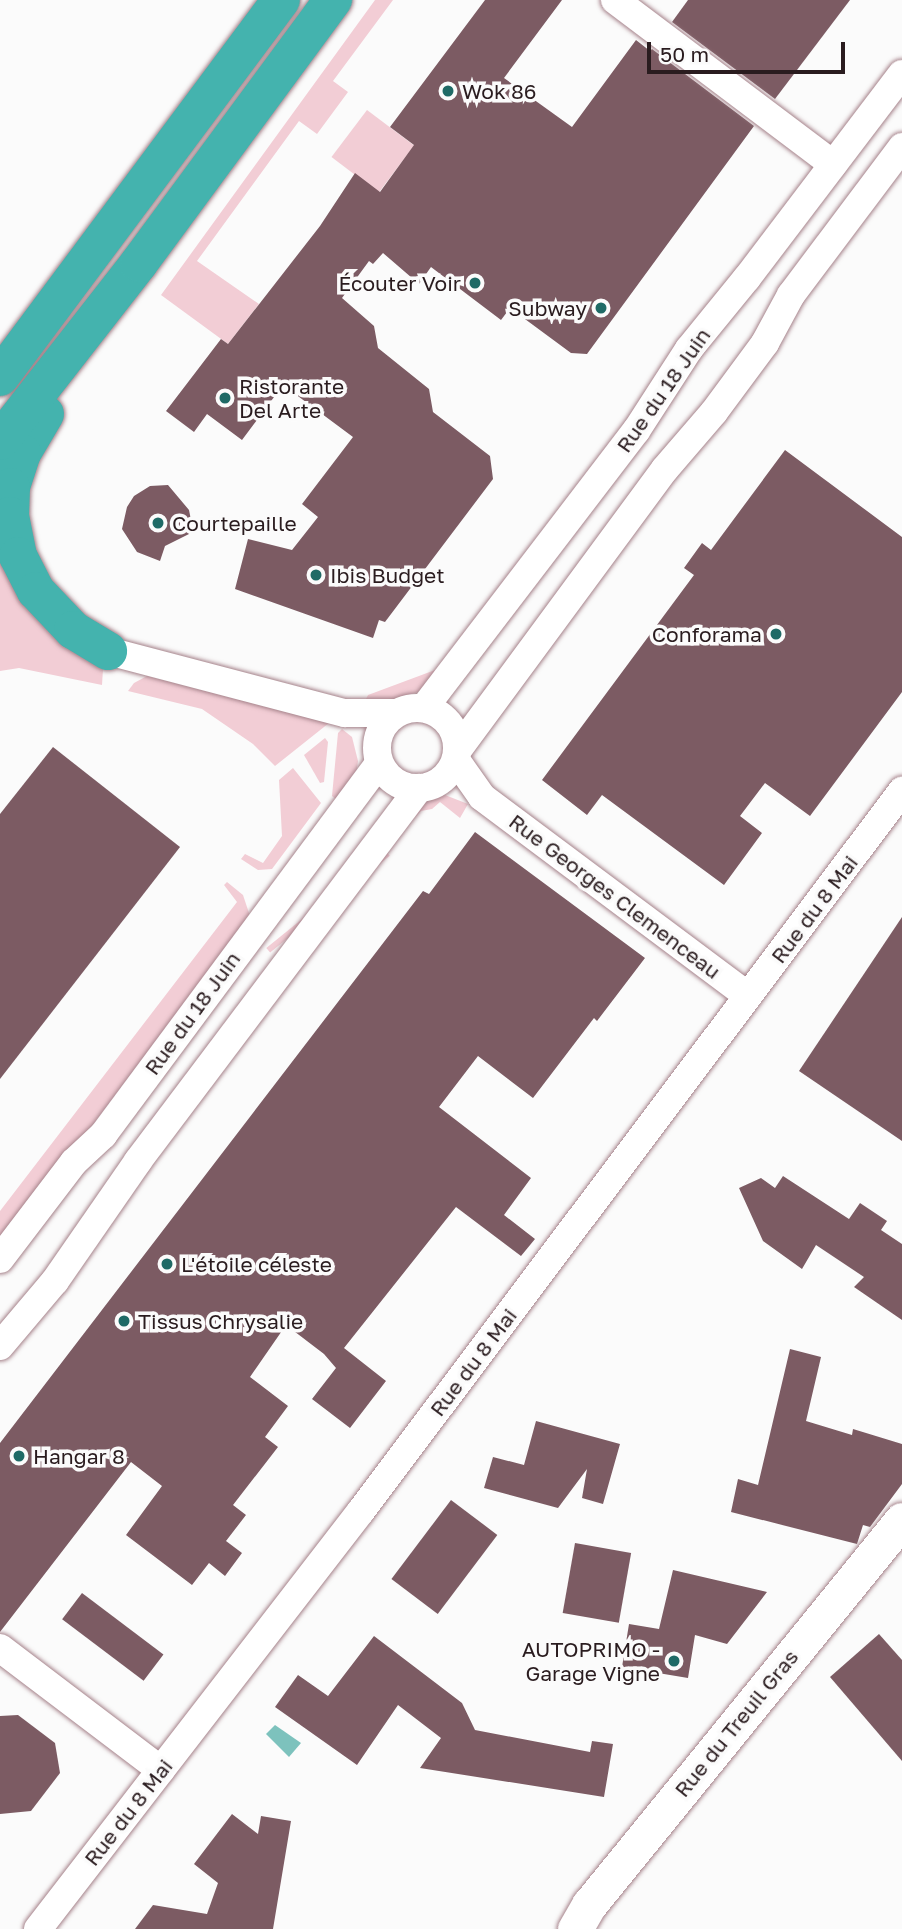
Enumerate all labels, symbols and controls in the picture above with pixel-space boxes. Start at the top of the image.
scale bar [650,28,848,72]
text: 50 m [660,41,709,67]
place label: Wok 86 [462,78,537,104]
marker: Wok 86 [440,83,456,99]
place label: Écouter Voir [338,270,461,296]
marker: Écouter Voir [467,275,483,291]
place label: Subway [508,295,587,321]
marker: Subway [593,300,609,316]
street label: Rue du 18 Juin [611,323,715,457]
place label: Ristorante Del Arte [239,373,344,423]
marker: Ristorante Del Arte [217,390,233,406]
place label: Courtepaille [172,510,297,536]
marker: Courtepaille [150,515,166,531]
place label: Ibis Budget [330,562,445,588]
marker: Ibis Budget [308,567,324,583]
place label: Conforama [652,621,762,647]
marker: Conforama [768,626,784,642]
street label: Rue Georges Clemenceau [504,808,726,984]
street label: Rue du 8 Mai [765,850,863,968]
street label: Rue du 18 Juin [139,947,245,1079]
place label: L'étoile céleste [181,1251,332,1277]
marker: L'étoile céleste [159,1256,175,1272]
street label: Rue du 8 Mai [424,1303,522,1421]
place label: Tissus Chrysalie [138,1308,303,1334]
marker: Tissus Chrysalie [116,1313,132,1329]
place label: Hangar 8 [33,1443,125,1469]
marker: Hangar 8 [11,1448,27,1464]
place label: AUTOPRIMO - Garage Vigne [522,1636,660,1686]
street label: Rue du Treuil Gras [669,1644,803,1802]
marker: AUTOPRIMO - Garage Vigne [666,1653,682,1669]
street label: Rue du 8 Mai [79,1754,177,1870]

